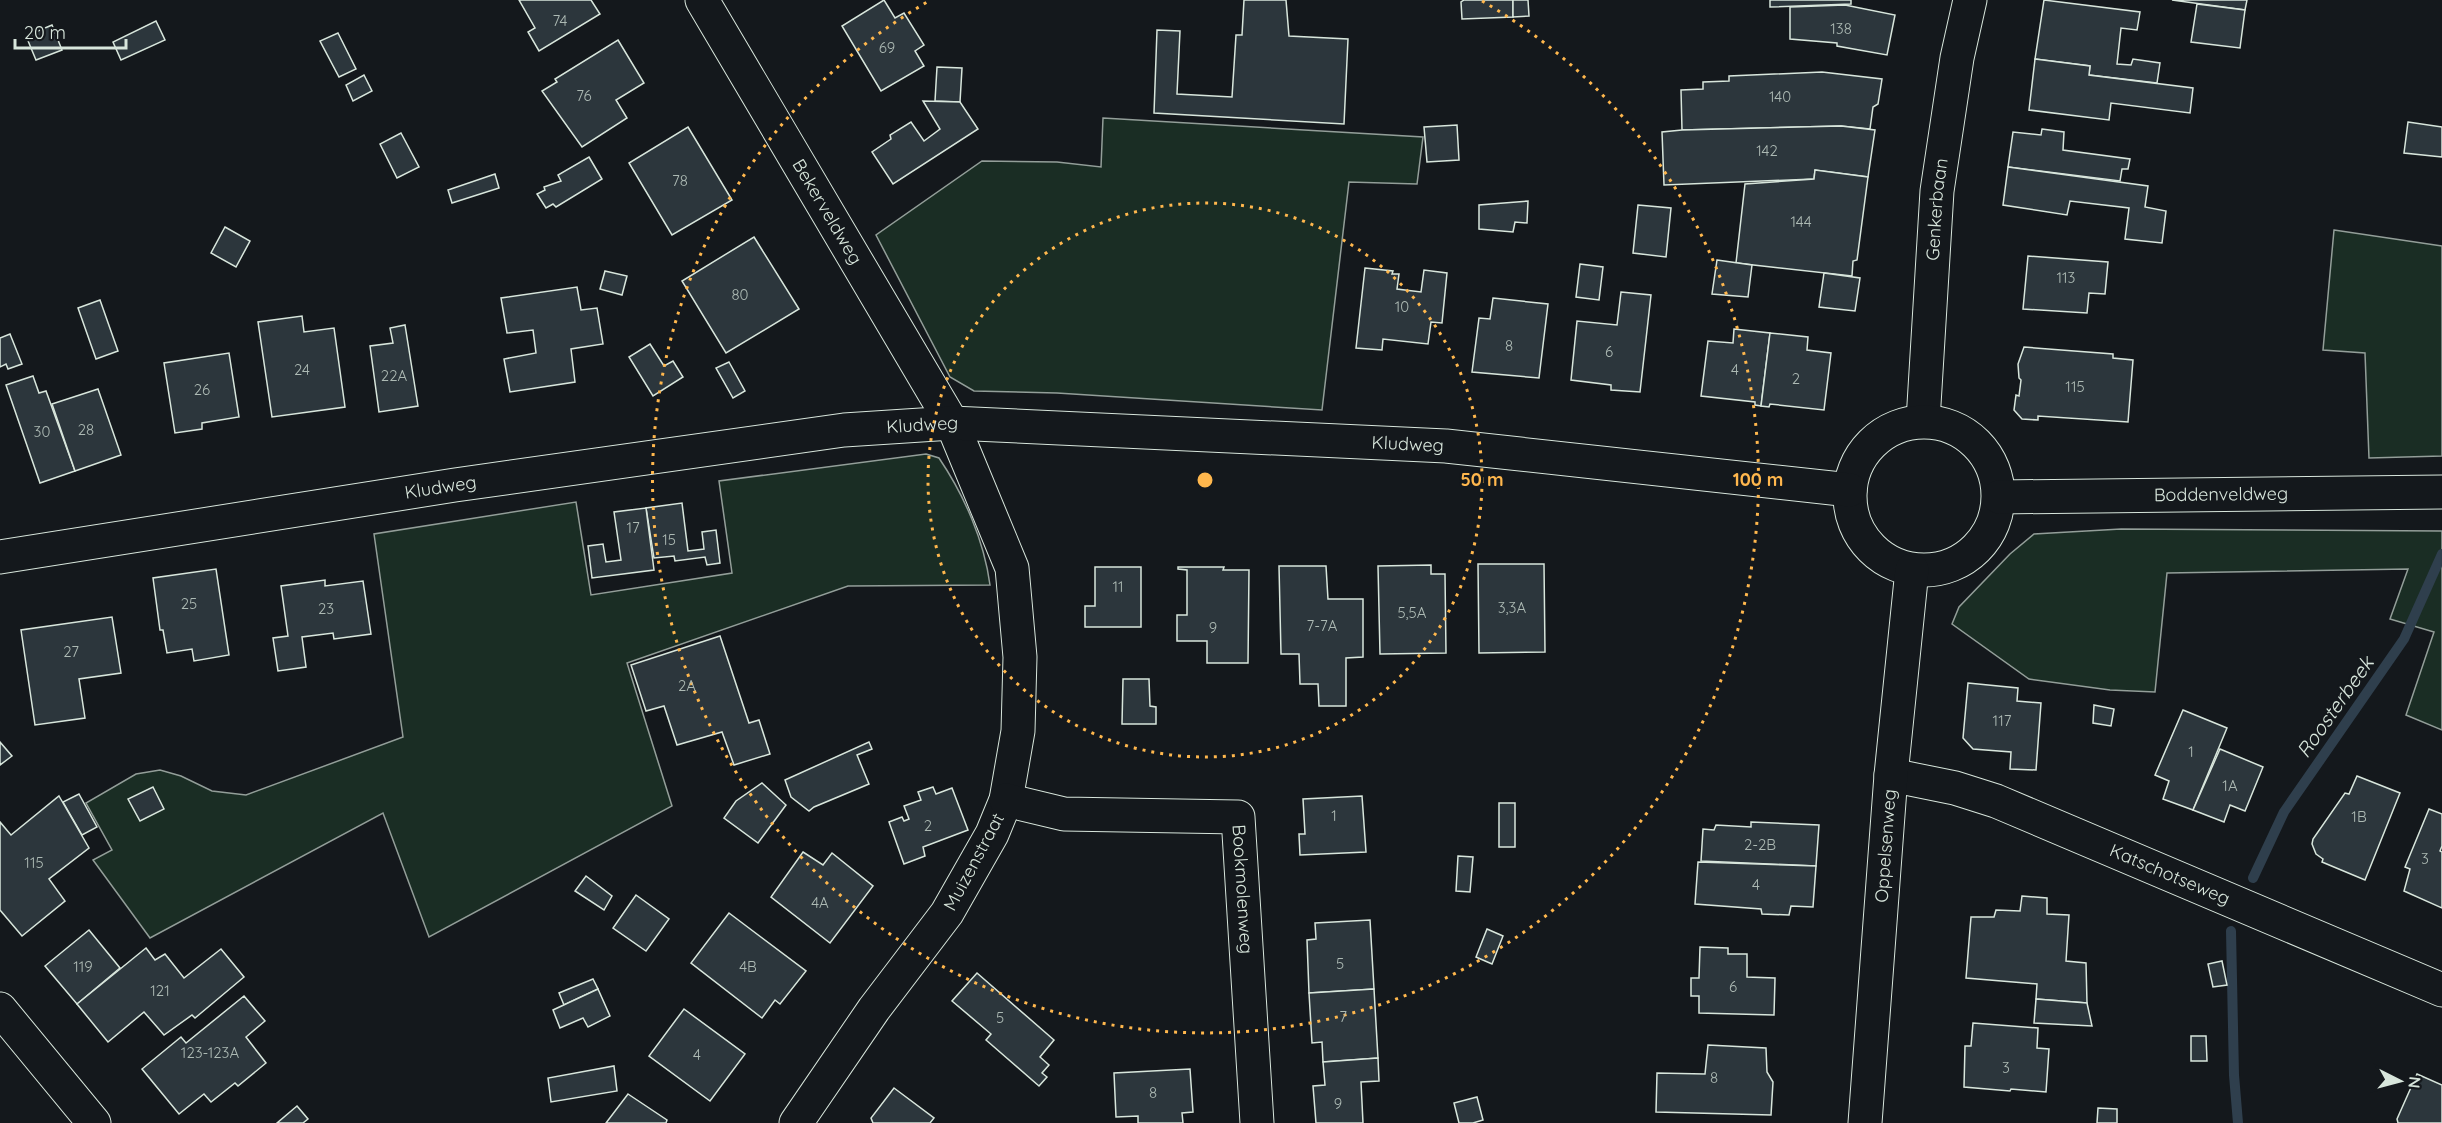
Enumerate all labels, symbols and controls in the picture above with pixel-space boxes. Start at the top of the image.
house number: 74 [552,11,568,30]
scale bar [15,12,126,50]
house number: 138 [1830,19,1852,38]
text: 20 m [24,21,66,44]
house number: 69 [879,38,895,57]
house number: 76 [576,86,592,105]
house number: 140 [1769,87,1791,106]
house number: 142 [1756,141,1778,160]
street label: Bekerveldweg [788,155,868,268]
street label: Genkerbaan [1921,157,1953,261]
house number: 78 [672,171,688,190]
house number: 144 [1790,212,1812,231]
house number: 113 [2057,268,2076,287]
house number: 80 [731,285,749,304]
house number: 10 [1395,297,1409,316]
house number: 8 [1505,336,1513,355]
house number: 6 [1605,342,1613,361]
house number: 24 [294,360,310,379]
house number: 4 [1731,360,1739,379]
house number: 22A [381,366,407,385]
house number: 2 [1792,369,1800,388]
house number: 115 [2065,377,2085,396]
house number: 26 [194,380,210,399]
street label: Kludweg [885,411,959,438]
house number: 28 [78,420,94,439]
house number: 30 [34,422,50,441]
street label: Kludweg [1371,431,1444,457]
text: 50 m [1460,468,1504,491]
text: 100 m [1733,468,1783,491]
street label: Kludweg [403,470,478,504]
centre of rings [1195,470,1215,490]
street label: Boddenveldweg [2154,482,2288,506]
house number: 17 [626,518,640,537]
house number: 15 [662,530,676,549]
house number: 11 [1112,577,1124,596]
house number: 25 [181,594,197,613]
house number: 3,3A [1498,598,1526,617]
house number: 23 [318,599,334,618]
house number: 5,5A [1398,603,1427,622]
house number: 7-7A [1307,616,1338,635]
house number: 9 [1209,618,1217,637]
house number: 27 [63,642,79,661]
water label: Roosterbeek [2291,649,2380,762]
house number: 2A [678,676,696,695]
house number: 117 [1993,711,2012,730]
house number: 1 [2188,742,2194,761]
house number: 1A [2222,776,2238,795]
street label: Oppelsenweg [1870,788,1901,903]
house number: 1 [1331,806,1337,825]
house number: 1B [2351,807,2367,826]
street label: Muizenstraat [938,809,1009,915]
house number: 2 [924,816,932,835]
street label: Bookmolenweg [1227,824,1258,955]
house number: 2-2B [1744,835,1776,854]
street label: Katschotseweg [2106,839,2234,910]
house number: 3 [2421,849,2429,868]
house number: 115 [24,853,44,872]
house number: 4 [1752,875,1760,894]
house number: 4A [811,893,829,912]
house number: 5 [1336,954,1344,973]
house number: 119 [73,957,93,976]
house number: 4B [739,957,757,976]
house number: 6 [1729,977,1737,996]
house number: 121 [150,981,170,1000]
house number: 7 [1339,1007,1347,1026]
house number: 5 [996,1008,1004,1027]
house number: 123-123A [181,1043,239,1062]
house number: 4 [693,1045,701,1064]
north arrow [2370,1051,2430,1111]
house number: 3 [2002,1058,2010,1077]
house number: 8 [1710,1068,1718,1087]
text: N [2404,1076,2425,1089]
house number: 8 [1149,1083,1157,1102]
house number: 9 [1334,1094,1342,1113]

